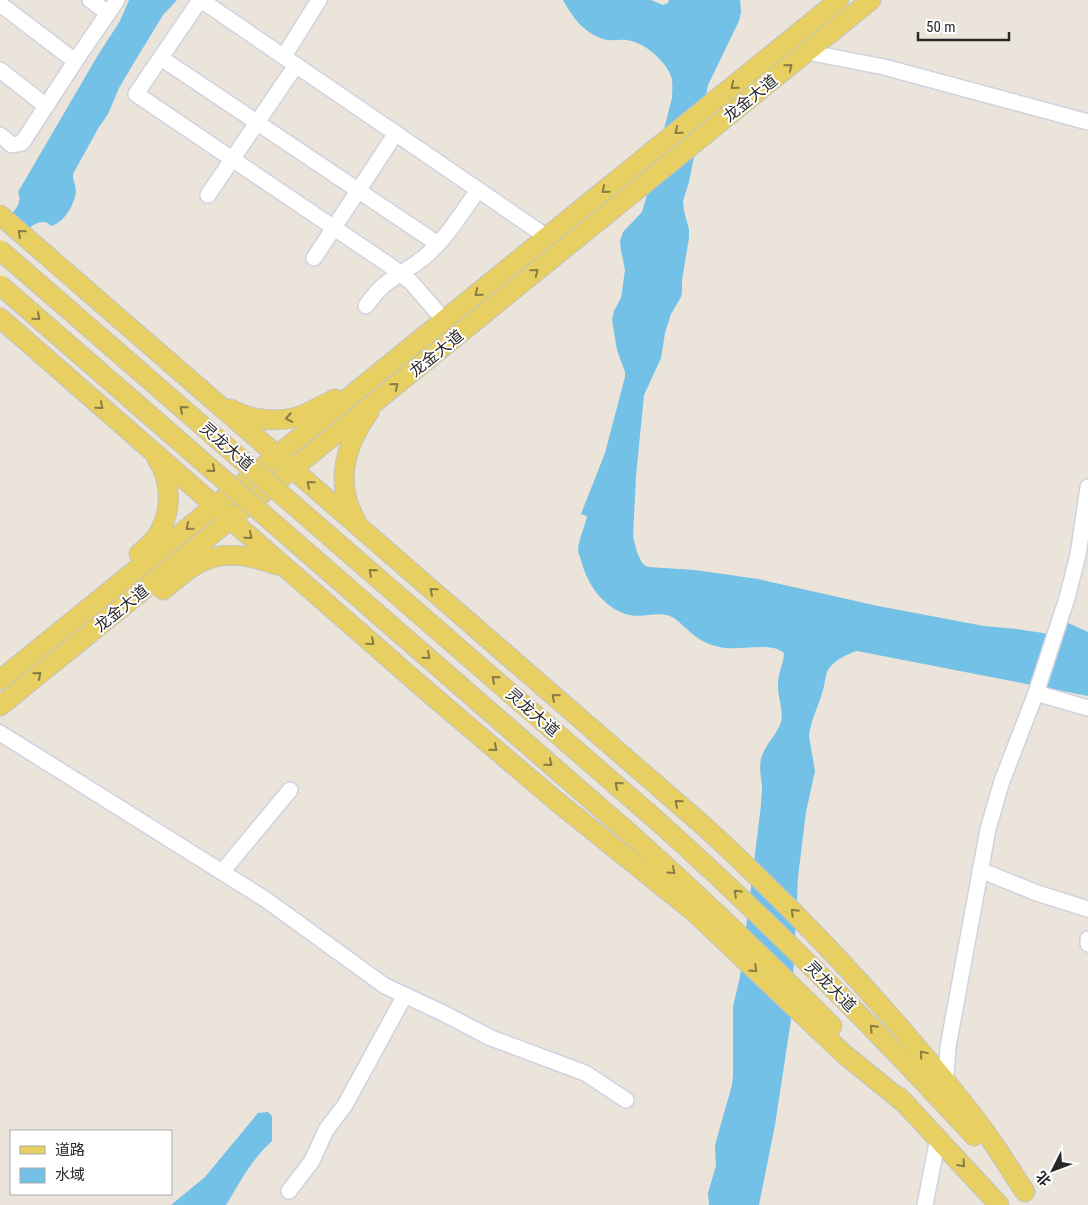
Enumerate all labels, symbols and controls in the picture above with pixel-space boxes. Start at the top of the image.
scale bar [918,10,1009,42]
text: 50 m [926,18,956,36]
one-way arrow [783,64,792,72]
street label: 龙金大道 [719,71,781,126]
one-way arrow [730,80,739,89]
one-way arrow [675,125,684,133]
one-way arrow [602,185,611,193]
one-way arrow [18,230,27,239]
one-way arrow [529,270,538,278]
one-way arrow [475,287,484,296]
one-way arrow [31,311,40,320]
street label: 龙金大道 [405,326,467,381]
one-way arrow [389,383,398,391]
one-way arrow [94,400,103,408]
one-way arrow [180,405,189,414]
one-way arrow [284,412,293,422]
street label: 灵龙大道 [196,418,257,475]
one-way arrow [206,464,215,472]
one-way arrow [307,481,316,490]
one-way arrow [186,522,195,530]
one-way arrow [243,530,252,539]
one-way arrow [369,569,378,578]
street label: 龙金大道 [90,581,152,636]
one-way arrow [429,587,438,596]
one-way arrow [366,637,375,646]
one-way arrow [421,651,430,659]
one-way arrow [32,673,41,681]
one-way arrow [492,676,501,685]
street label: 灵龙大道 [502,684,563,741]
one-way arrow [552,694,561,703]
one-way arrow [489,743,498,752]
one-way arrow [544,757,553,766]
one-way arrow [614,782,623,791]
one-way arrow [675,801,684,809]
one-way arrow [666,866,675,875]
one-way arrow [733,890,742,899]
one-way arrow [791,909,800,918]
street label: 灵龙大道 [801,957,860,1016]
one-way arrow [748,963,757,972]
one-way arrow [869,1025,878,1034]
one-way arrow [920,1051,929,1060]
legend [10,1130,172,1195]
text: 道路 [55,1141,85,1159]
north arrow [1028,1145,1078,1195]
one-way arrow [956,1159,965,1168]
text: 水域 [55,1166,85,1184]
text: 北 [1033,1168,1054,1189]

